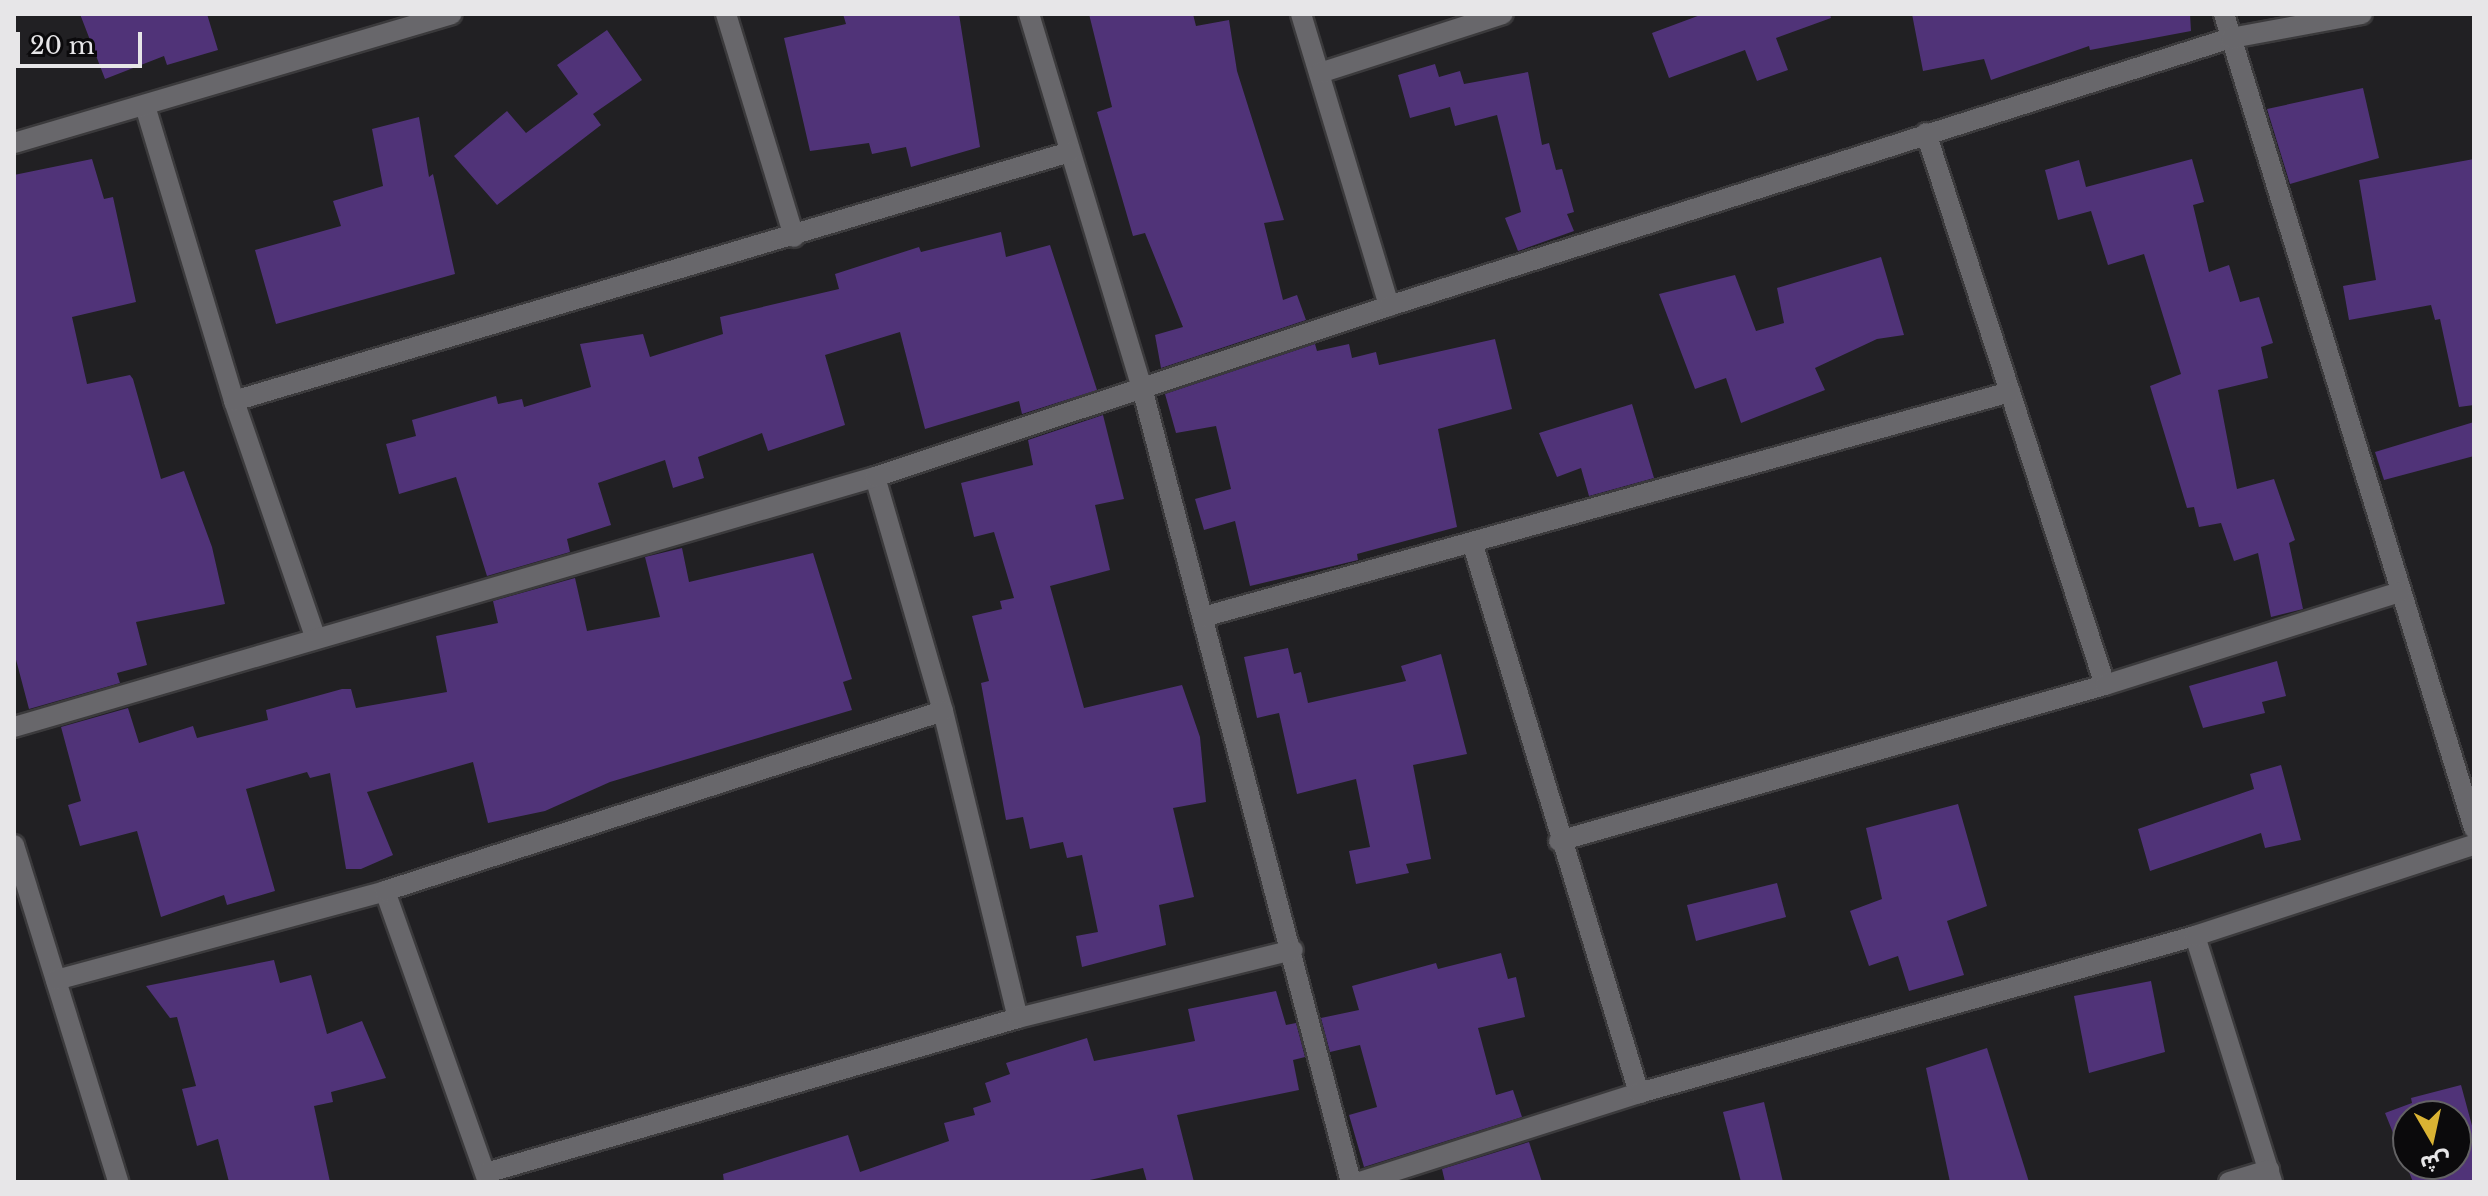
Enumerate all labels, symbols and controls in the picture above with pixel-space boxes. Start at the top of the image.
scale bar [20,16,146,66]
text: 20 m [30,31,95,60]
north arrow [2392,1100,2472,1180]
text: ش [2419,1147,2453,1178]

